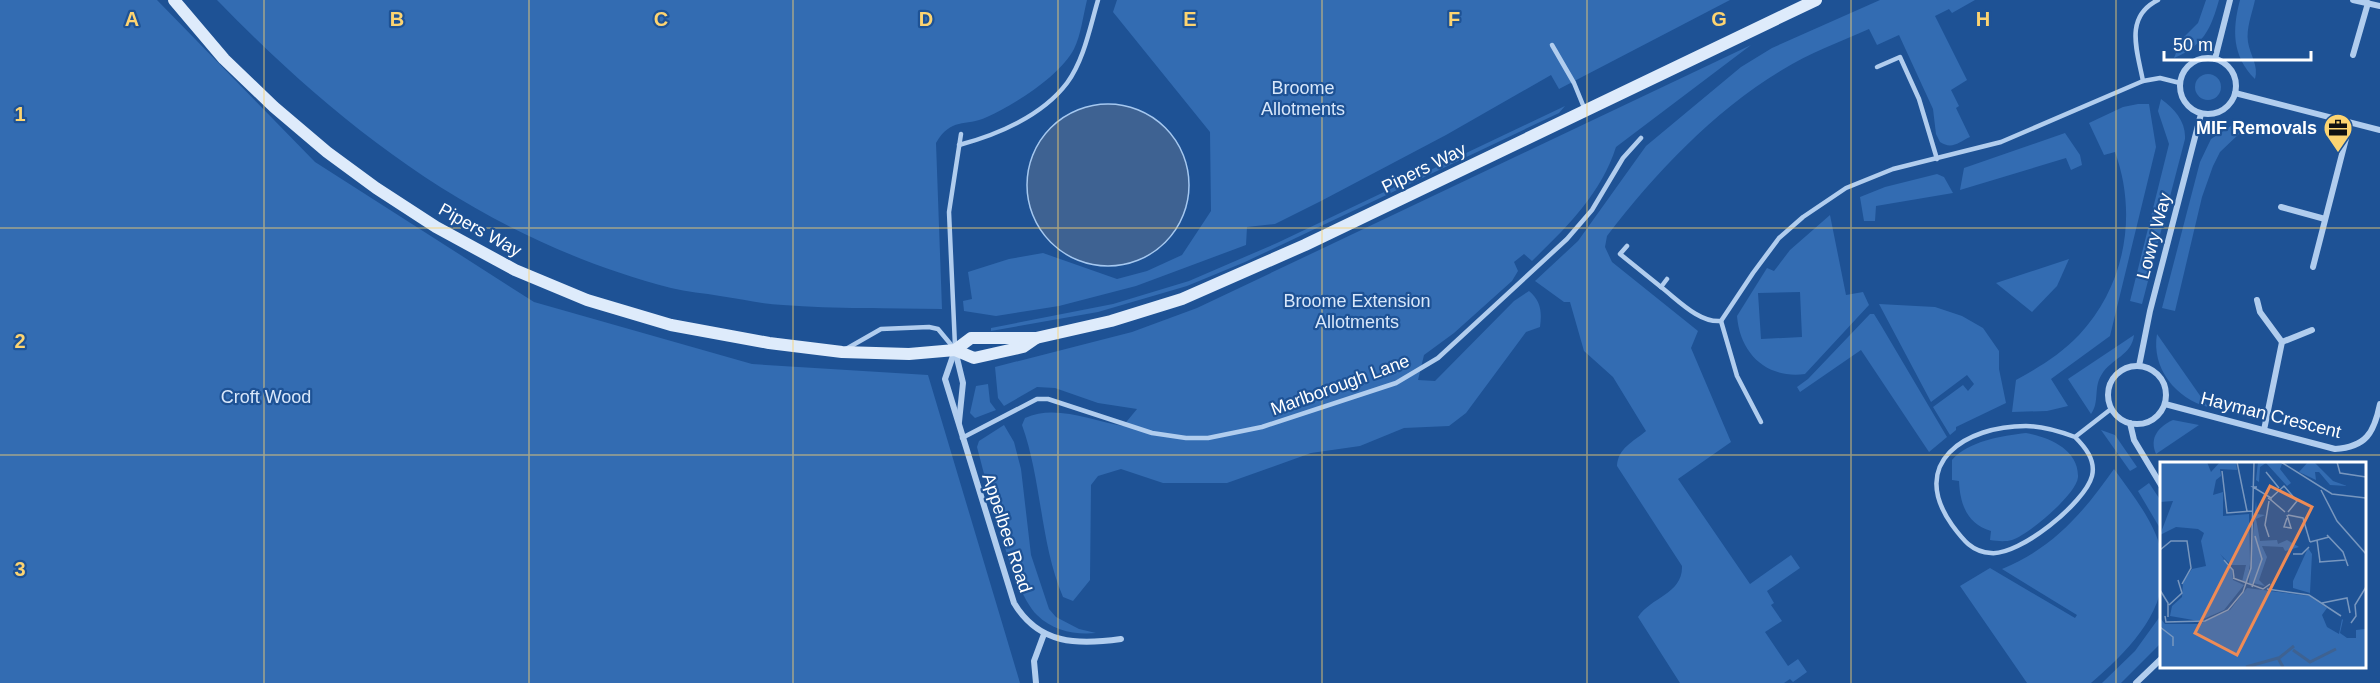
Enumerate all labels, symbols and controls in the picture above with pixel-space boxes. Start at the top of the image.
text: A [125,8,139,30]
text: B [390,8,404,30]
text: C [654,8,668,30]
text: D [919,8,933,30]
text: E [1183,8,1197,30]
text: F [1448,8,1460,30]
text: G [1711,8,1727,30]
text: H [1976,8,1990,30]
scale bar [2164,24,2311,62]
text: 50 m [2173,35,2213,55]
park label: Broome Allotments [1261,78,1345,119]
text: 1 [14,103,26,125]
office icon: MIF Removals [2322,112,2354,154]
place label: MIF Removals [2196,118,2317,138]
street label: Pipers Way [1379,139,1469,197]
street label: Lowry Way [2133,191,2175,281]
street label: Pipers Way [435,199,525,261]
park label: Broome Extension Allotments [1283,291,1431,332]
text: 2 [14,330,26,352]
street label: Marlborough Lane [1268,351,1412,419]
park label: Croft Wood [221,387,311,407]
street label: Hayman Crescent [2199,388,2343,442]
inset map [2160,462,2365,668]
street label: Appelbee Road [978,471,1036,595]
text: 3 [14,558,26,580]

